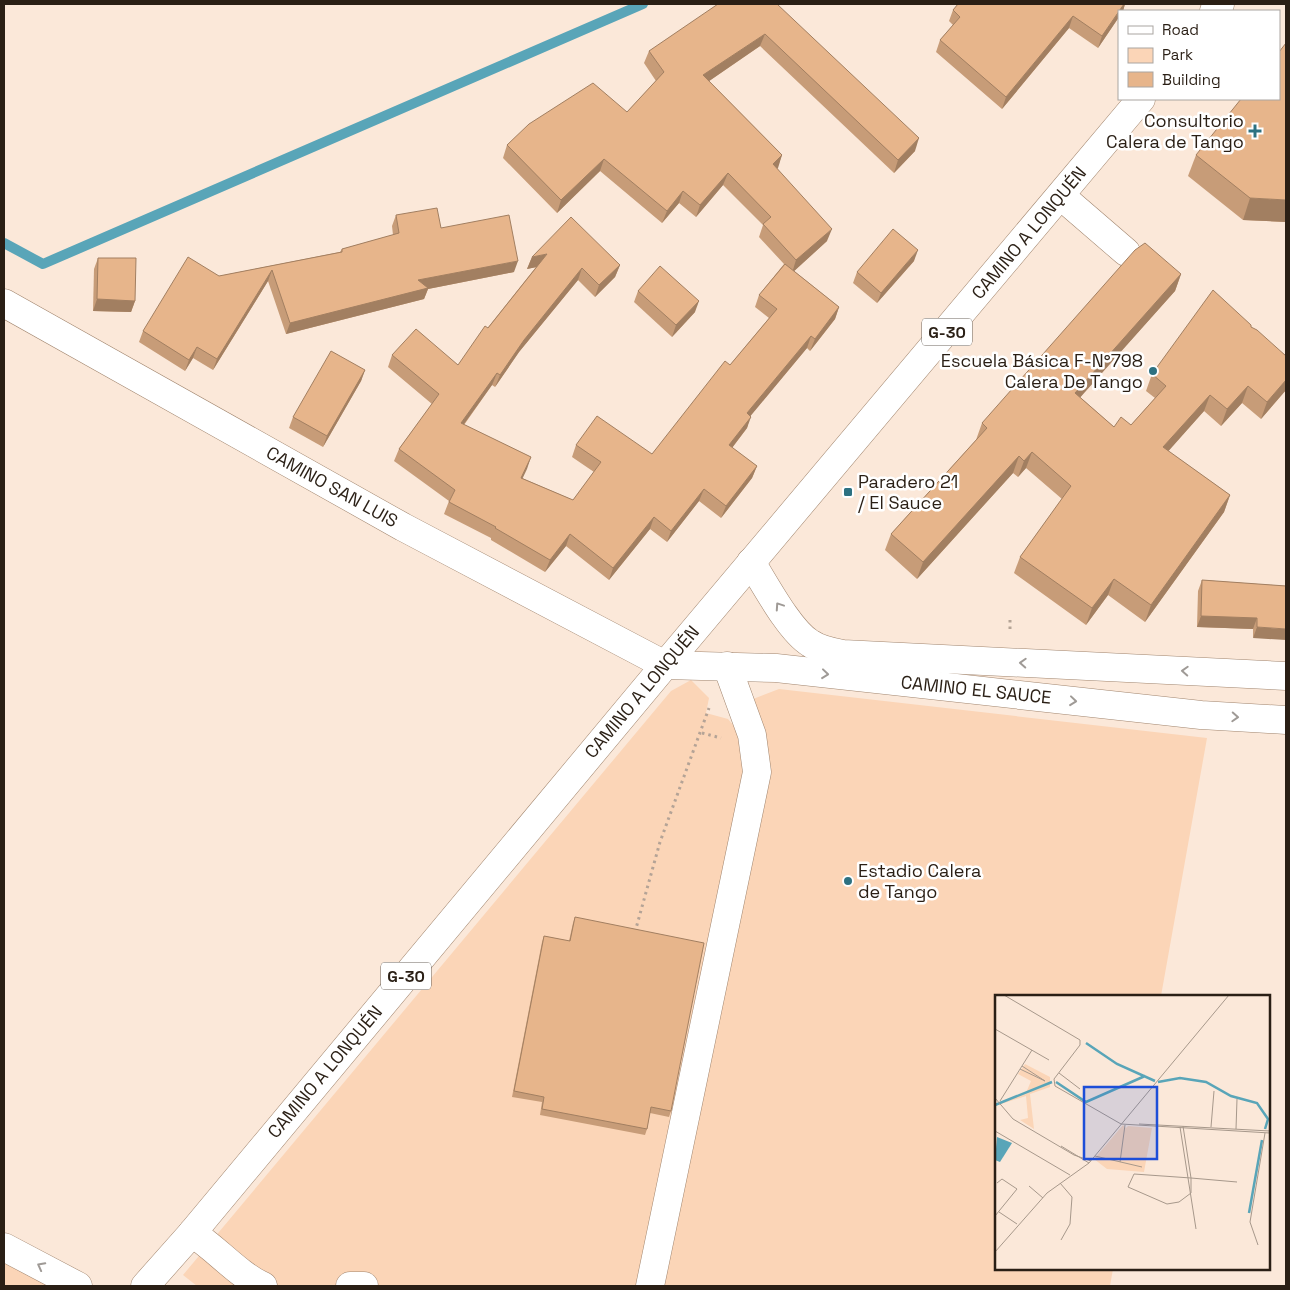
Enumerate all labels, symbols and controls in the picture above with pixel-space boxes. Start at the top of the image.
legend [1118,10,1280,100]
text: Road [1162,20,1199,39]
text: Park [1162,45,1193,64]
text: Building [1162,70,1221,89]
place label: Consultorio Calera de Tango [1106,109,1244,153]
marker: Consultorio Calera de Tango [1248,124,1262,138]
street label: CAMINO A LONQUÉN [966,162,1091,304]
road number: G-30 [922,318,972,346]
place label: Escuela Básica F-N°798 Calera De Tango [941,349,1143,393]
marker: Escuela Básica F-N°798 Calera De Tango [1147,365,1159,377]
street label: CAMINO SAN LUIS [262,441,402,532]
place label: Paradero 21 / El Sauce [858,470,958,514]
marker: Paradero 21 / El Sauce [842,486,854,498]
one-way arrow [776,602,786,611]
street label: CAMINO A LONQUÉN [579,621,704,763]
one-way arrow [1019,658,1026,668]
one-way arrow [1181,665,1189,676]
one-way arrow [821,668,829,679]
street label: CAMINO EL SAUCE [900,670,1052,709]
one-way arrow [1070,695,1078,706]
one-way arrow [1231,712,1239,723]
place label: Estadio Calera de Tango [858,859,981,903]
marker: Estadio Calera de Tango [842,875,854,887]
road number: G-30 [381,962,431,989]
inset map [995,995,1270,1270]
street label: CAMINO A LONQUÉN [262,1001,387,1143]
one-way arrow [37,1263,46,1273]

